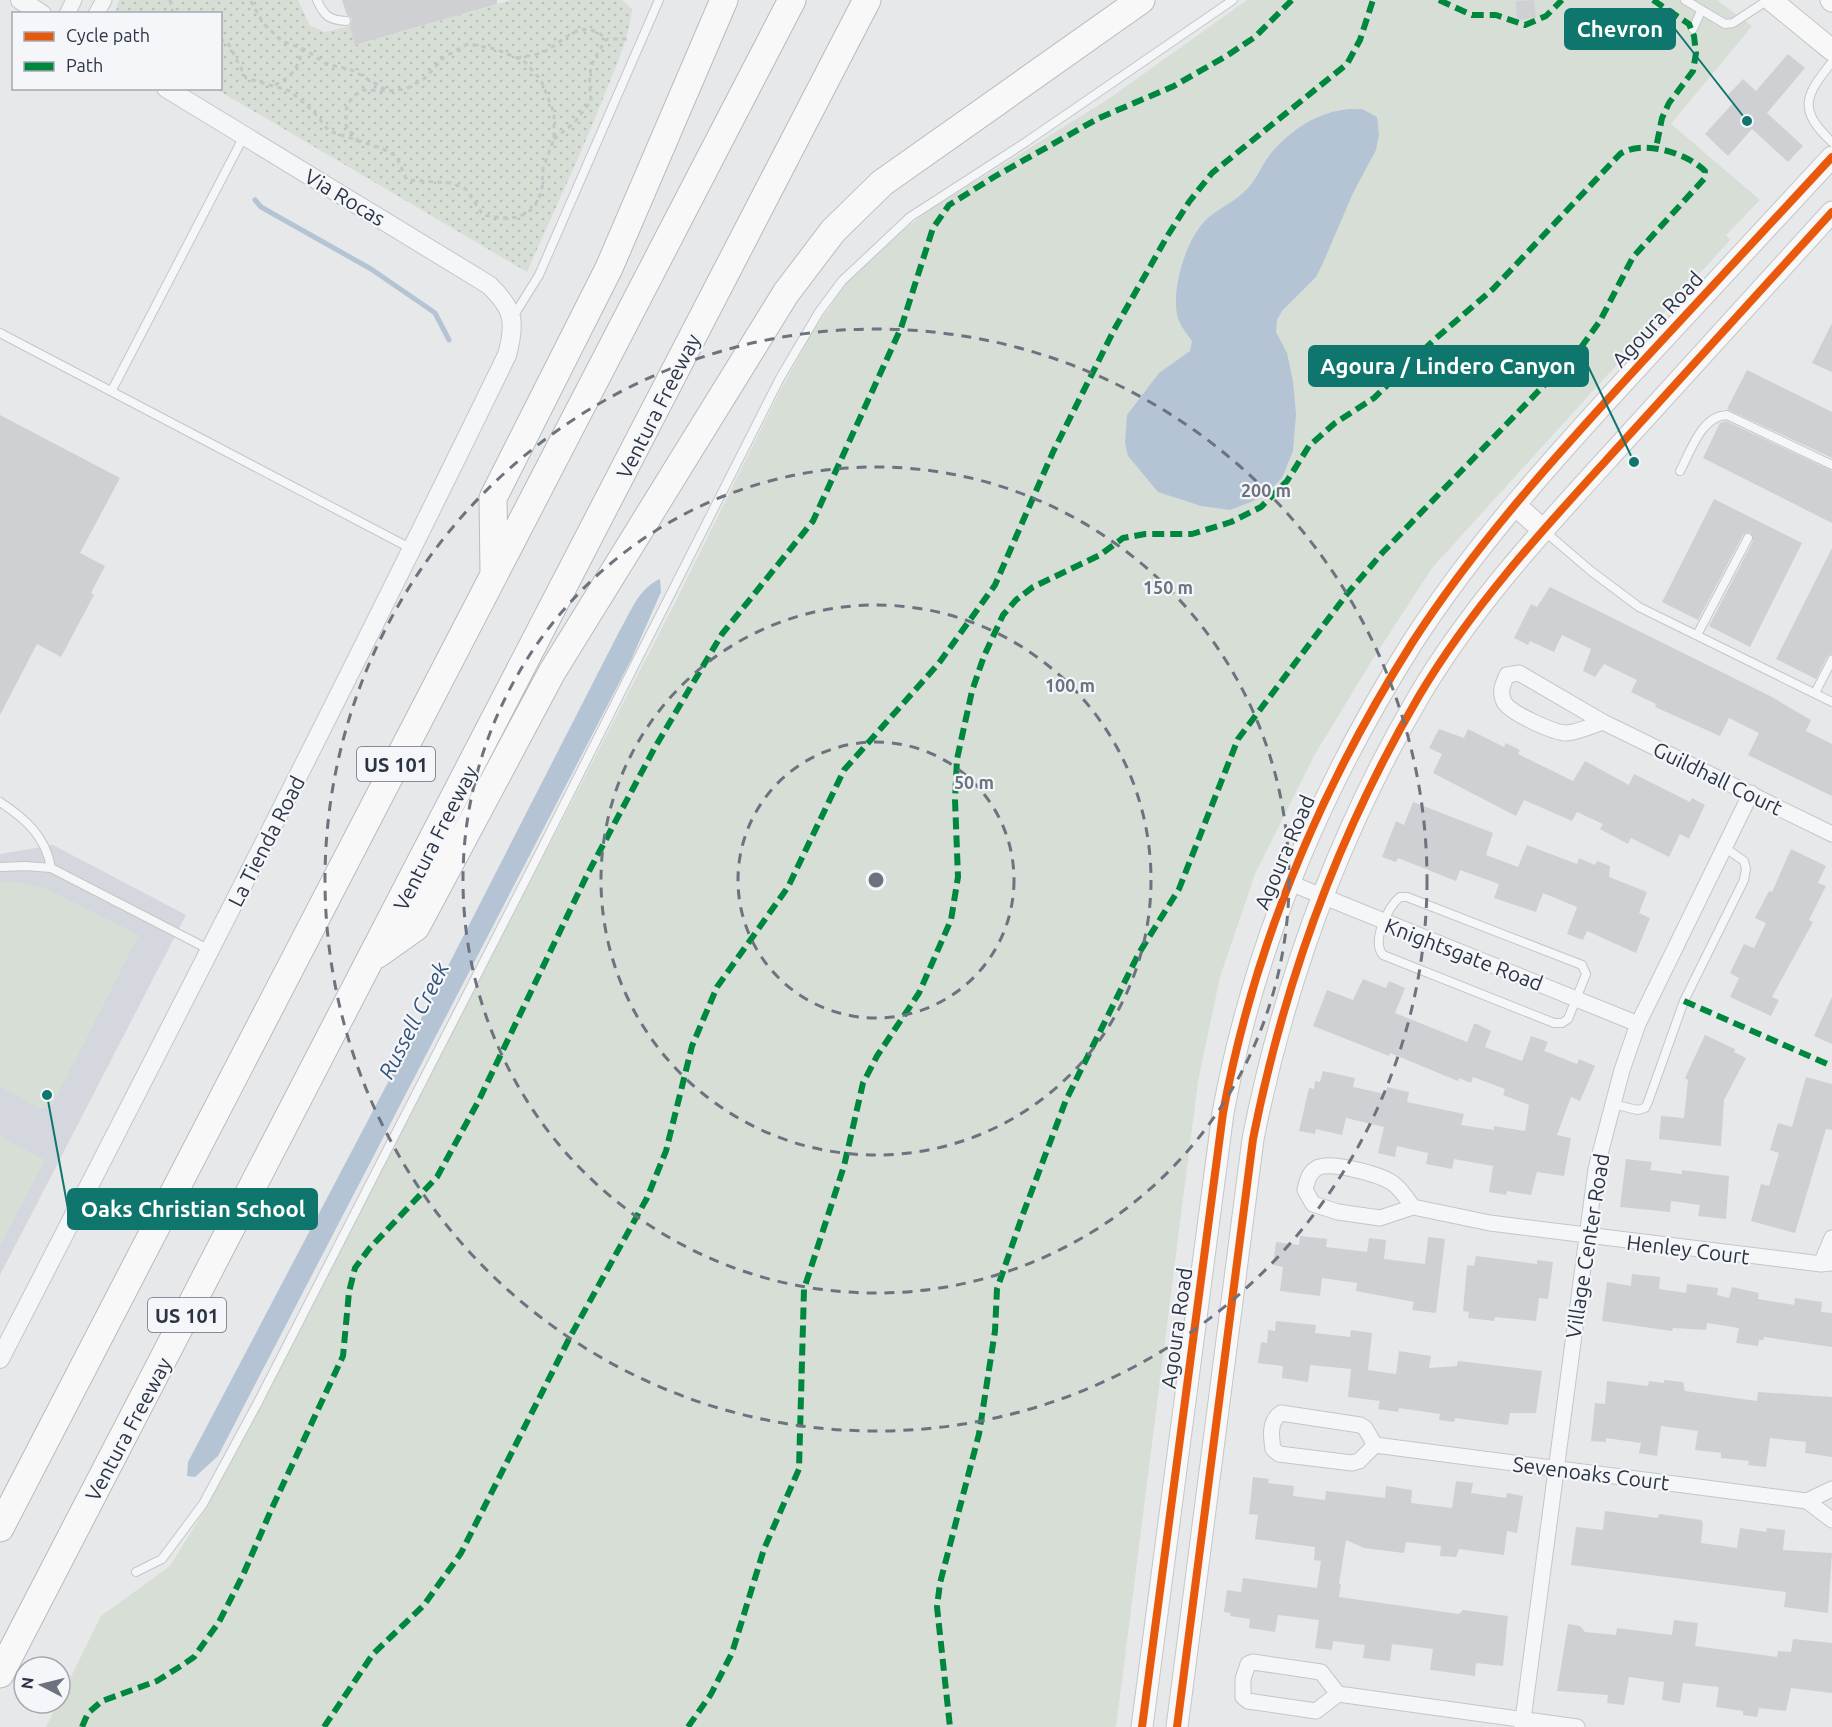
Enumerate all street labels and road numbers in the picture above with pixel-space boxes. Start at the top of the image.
street label: Via Rocas [300,164,390,230]
street label: Agoura Road [1607,266,1707,372]
street label: Ventura Freeway [611,330,705,482]
street label: Guildhall Court [1649,736,1787,820]
road number: US 101 [357,747,435,781]
street label: Ventura Freeway [388,762,482,914]
street label: La Tienda Road [223,772,309,910]
street label: Agoura Road [1249,791,1319,913]
street label: Knightsgate Road [1382,913,1546,995]
street label: Village Center Road [1561,1152,1613,1340]
street label: Henley Court [1625,1230,1751,1268]
street label: Agoura Road [1156,1266,1196,1390]
road number: US 101 [148,1298,226,1332]
street label: Ventura Freeway [80,1353,176,1505]
street label: Sevenoaks Court [1511,1452,1671,1494]

